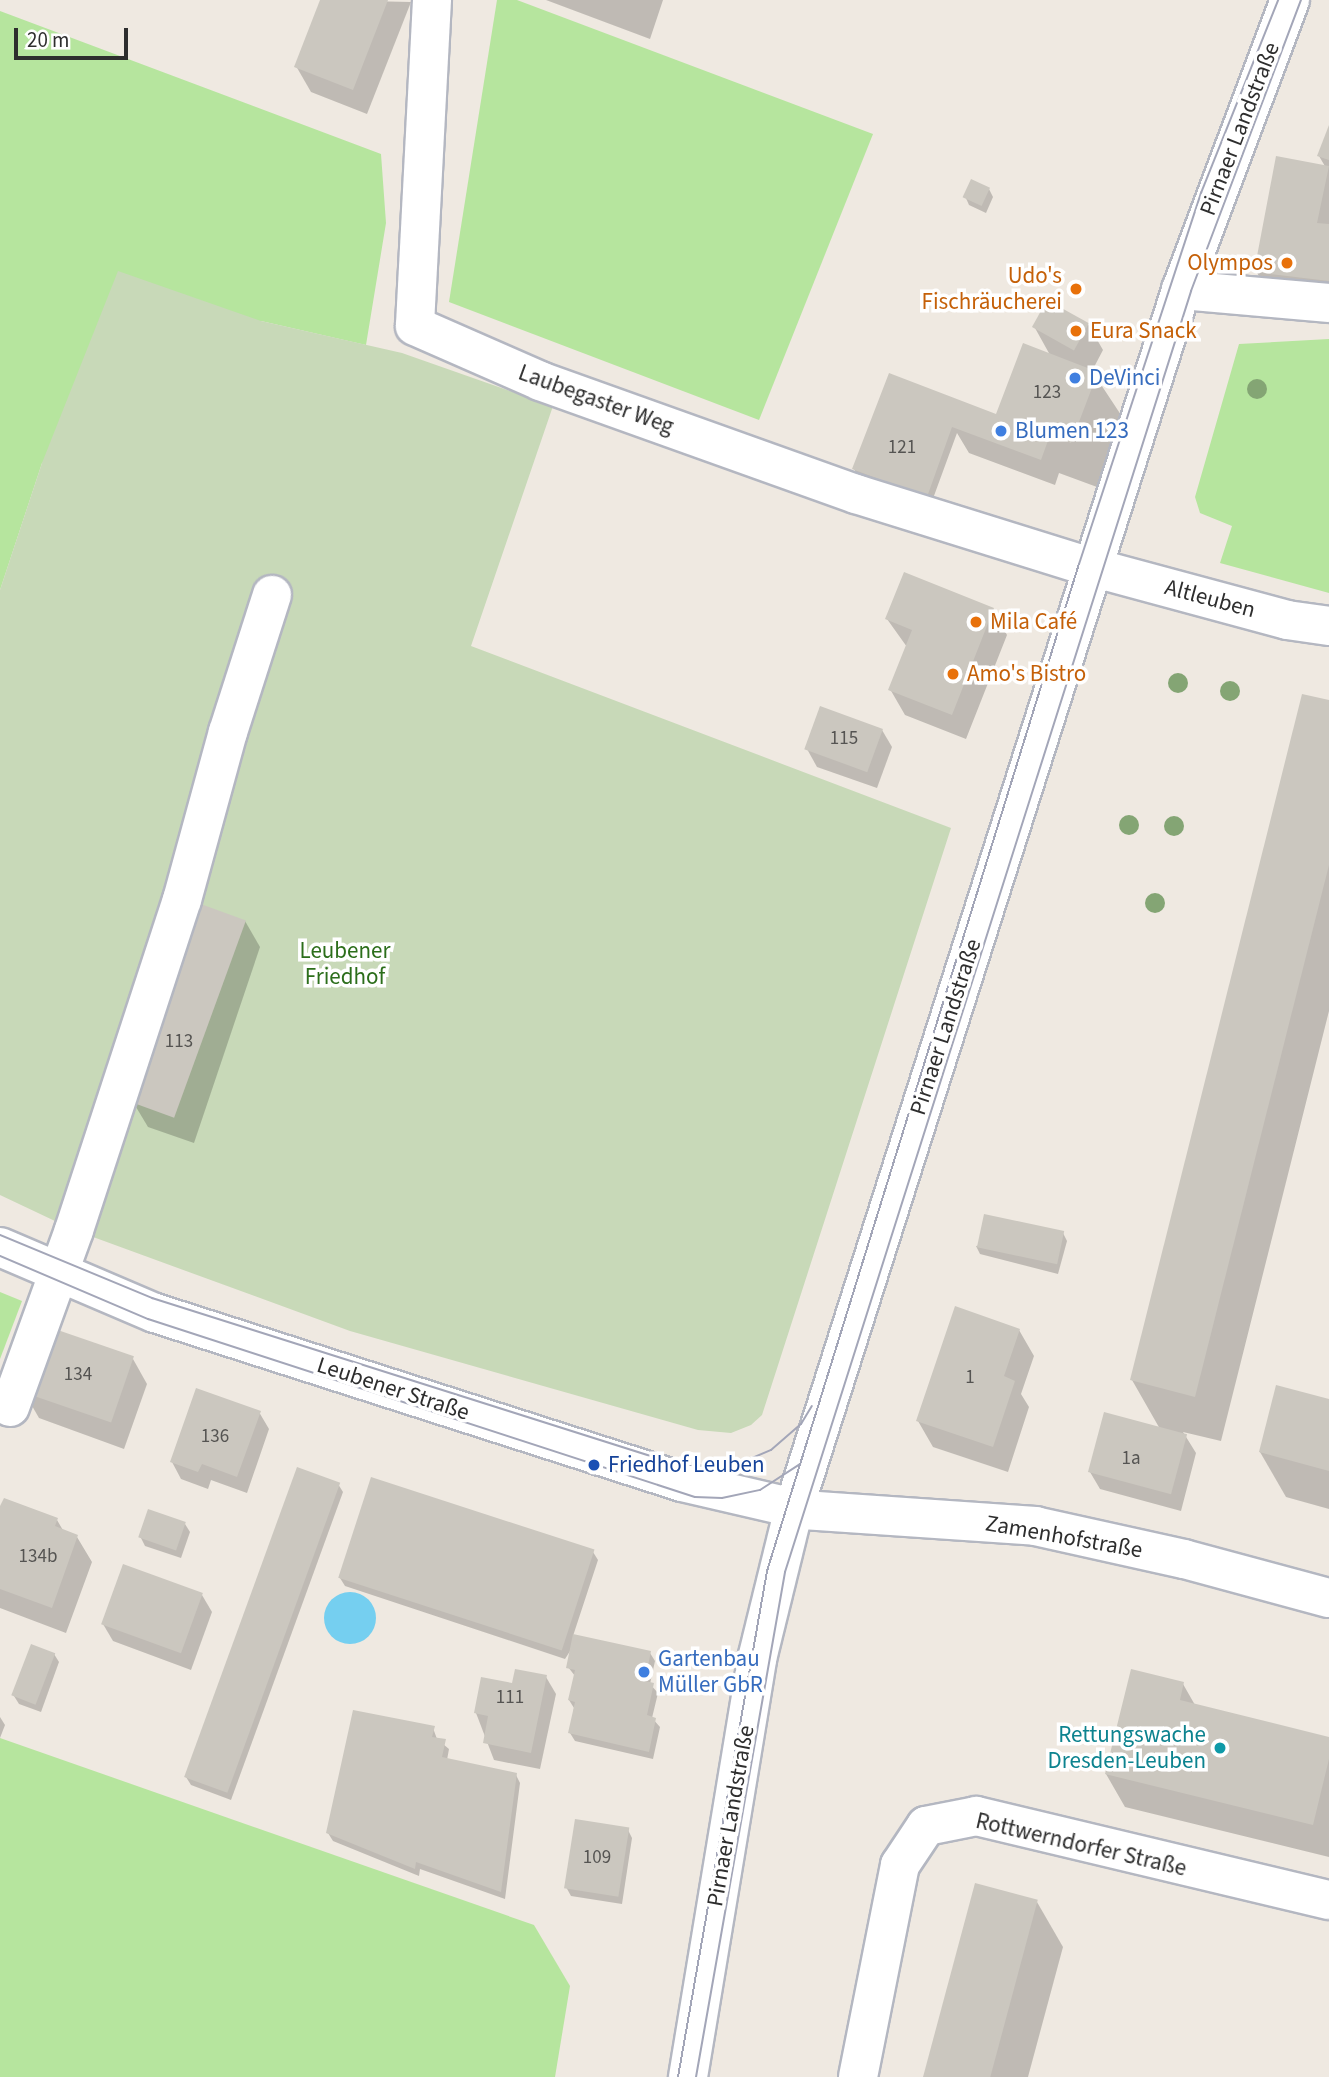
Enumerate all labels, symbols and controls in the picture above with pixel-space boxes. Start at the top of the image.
scale bar [18,14,131,58]
text: 20 m [27,25,69,55]
street label: Pirnaer Landstraße [1194,38,1286,220]
place label: Olympos [1187,249,1273,277]
marker: Olympos [1279,255,1295,271]
place label: Udo's Fischräucherei [922,262,1062,316]
marker: Udo's Fischräucherei [1068,281,1084,297]
place label: Eura Snack [1090,317,1197,345]
marker: Eura Snack [1068,323,1084,339]
street label: Laubegaster Weg [514,359,678,441]
place label: DeVinci [1089,364,1160,392]
marker: DeVinci [1067,370,1083,386]
house number: 123 [1033,382,1061,404]
place label: Blumen 123 [1015,417,1129,445]
marker: Blumen 123 [993,423,1009,439]
house number: 121 [888,437,916,459]
street label: Altleuben [1162,574,1258,624]
place label: Mila Café [990,608,1077,636]
marker: Mila Café [968,614,984,630]
place label: Amo's Bistro [967,660,1086,688]
marker: Amo's Bistro [945,666,961,682]
house number: 115 [830,728,858,750]
street label: Pirnaer Landstraße [905,935,987,1119]
park label: Leubener Friedhof [300,937,390,991]
house number: 113 [165,1031,193,1053]
street label: Leubener Straße [313,1351,473,1427]
house number: 134 [64,1364,92,1386]
house number: 1 [965,1367,975,1389]
house number: 136 [201,1426,229,1448]
house number: 1a [1121,1448,1141,1470]
place label: Friedhof Leuben [608,1451,764,1479]
marker: Friedhof Leuben [586,1457,602,1473]
street label: Zamenhofstraße [983,1510,1145,1564]
house number: 134b [19,1546,57,1568]
place label: Gartenbau Müller GbR [658,1645,763,1699]
marker: Gartenbau Müller GbR [636,1664,652,1680]
house number: 111 [496,1687,524,1709]
place label: Rettungswache Dresden-Leuben [1048,1721,1206,1775]
street label: Pirnaer Landstraße [701,1723,761,1909]
marker: Rettungswache Dresden-Leuben [1212,1740,1228,1756]
street label: Rottwerndorfer Straße [973,1807,1189,1883]
house number: 109 [583,1847,611,1869]

